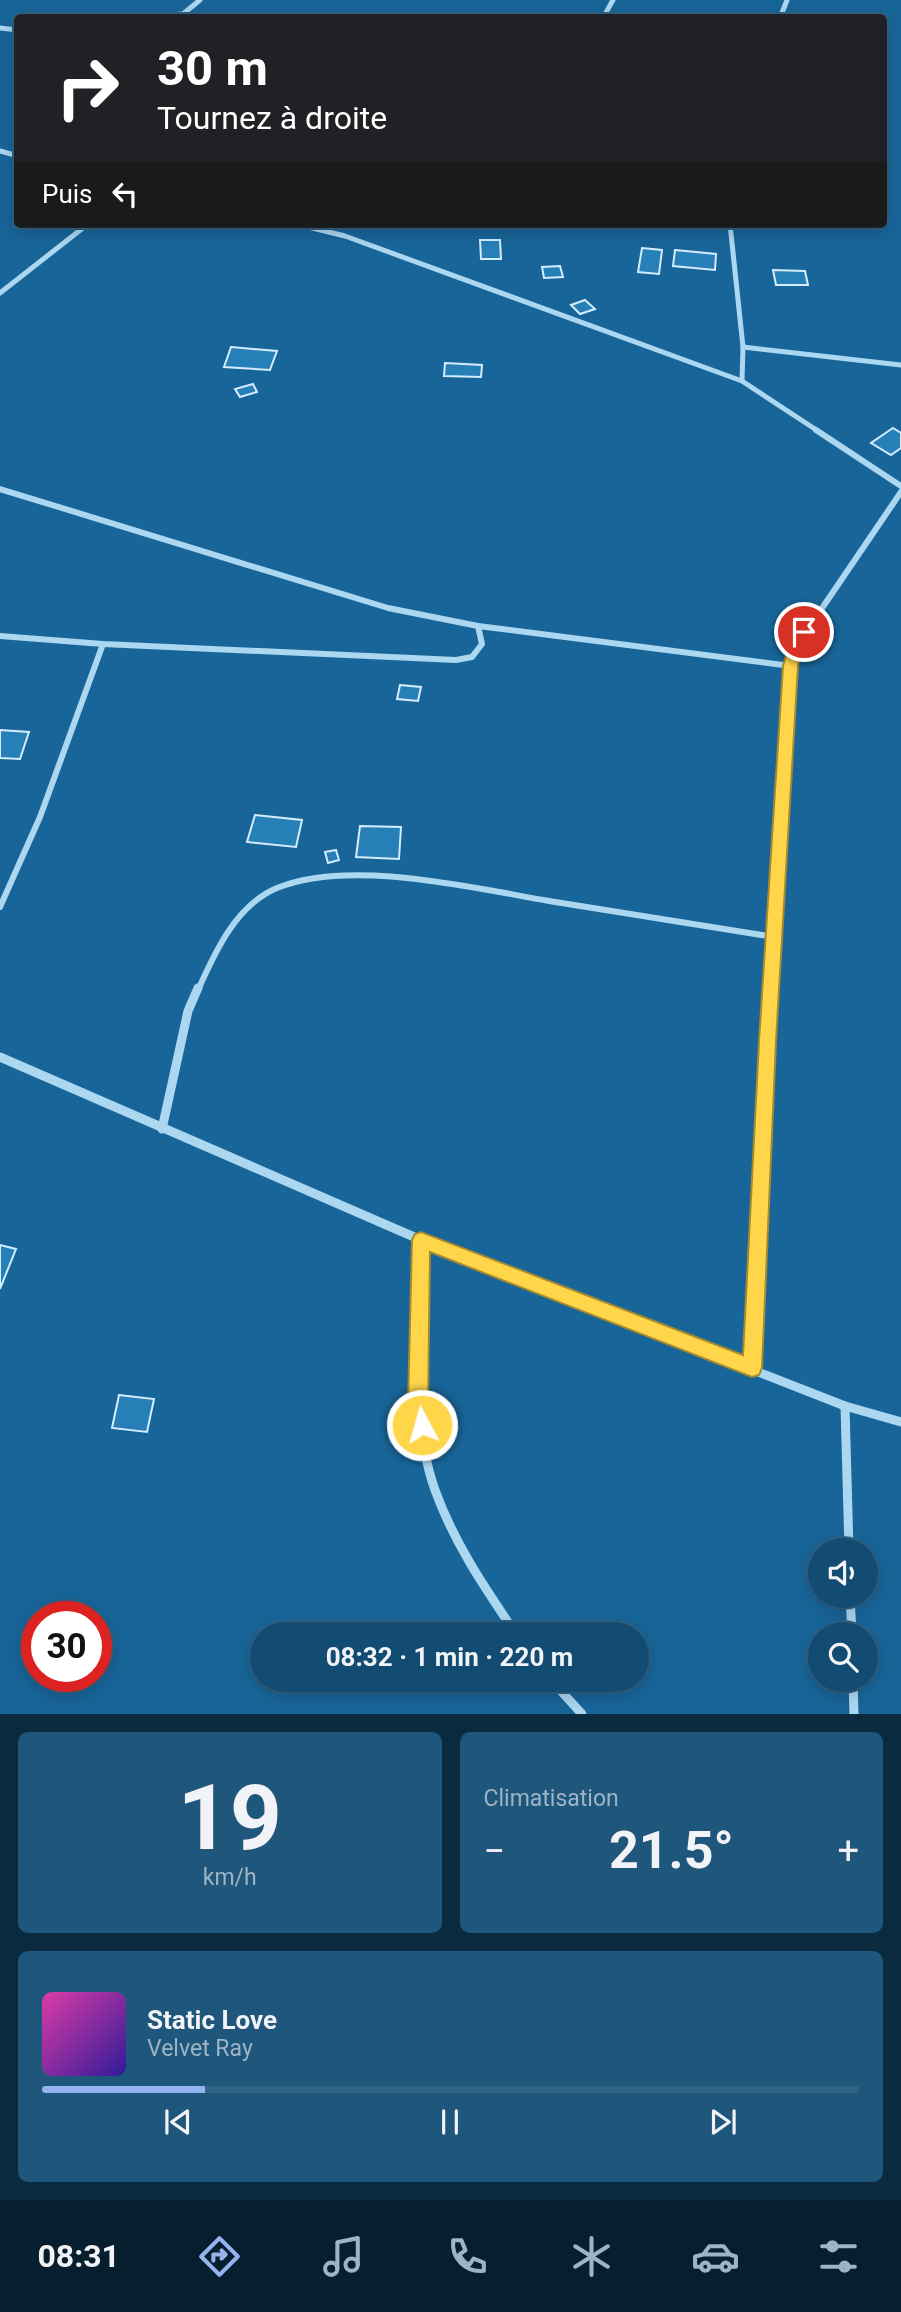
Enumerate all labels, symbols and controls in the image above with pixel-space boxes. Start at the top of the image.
text: 30 m [157,40,268,97]
icon: right [42,42,133,133]
text: Tournez à droite [157,99,387,137]
icon: left [106,175,144,213]
text: Puis [42,179,92,209]
pin [774,602,834,662]
icon: arrive [785,613,823,651]
position arrow [385,1388,459,1462]
map controls [808,1538,878,1692]
button: sound [808,1538,878,1608]
speed limit sign: 30 [21,1601,112,1692]
button: search [808,1622,878,1692]
text: 08:32 · 1 min · 220 m [326,1642,573,1672]
text: 19 [178,1765,282,1871]
text: Climatisation [484,1785,619,1812]
text: 21.5° [609,1820,734,1881]
text: − [484,1829,505,1873]
text: + [837,1829,859,1873]
text: km/h [203,1864,257,1891]
text: Static Love [147,2005,277,2035]
text: Velvet Ray [147,2035,253,2062]
icon: previous [159,2103,197,2141]
icon: pause [431,2103,469,2141]
icon: next [704,2103,742,2141]
icon: directions [195,2232,244,2281]
icon: music [319,2232,368,2281]
icon: phone [443,2232,492,2281]
icon: climate [567,2232,616,2281]
icon: car [691,2232,740,2281]
icon: filters [814,2232,863,2281]
text: 08:31 [37,2237,120,2275]

